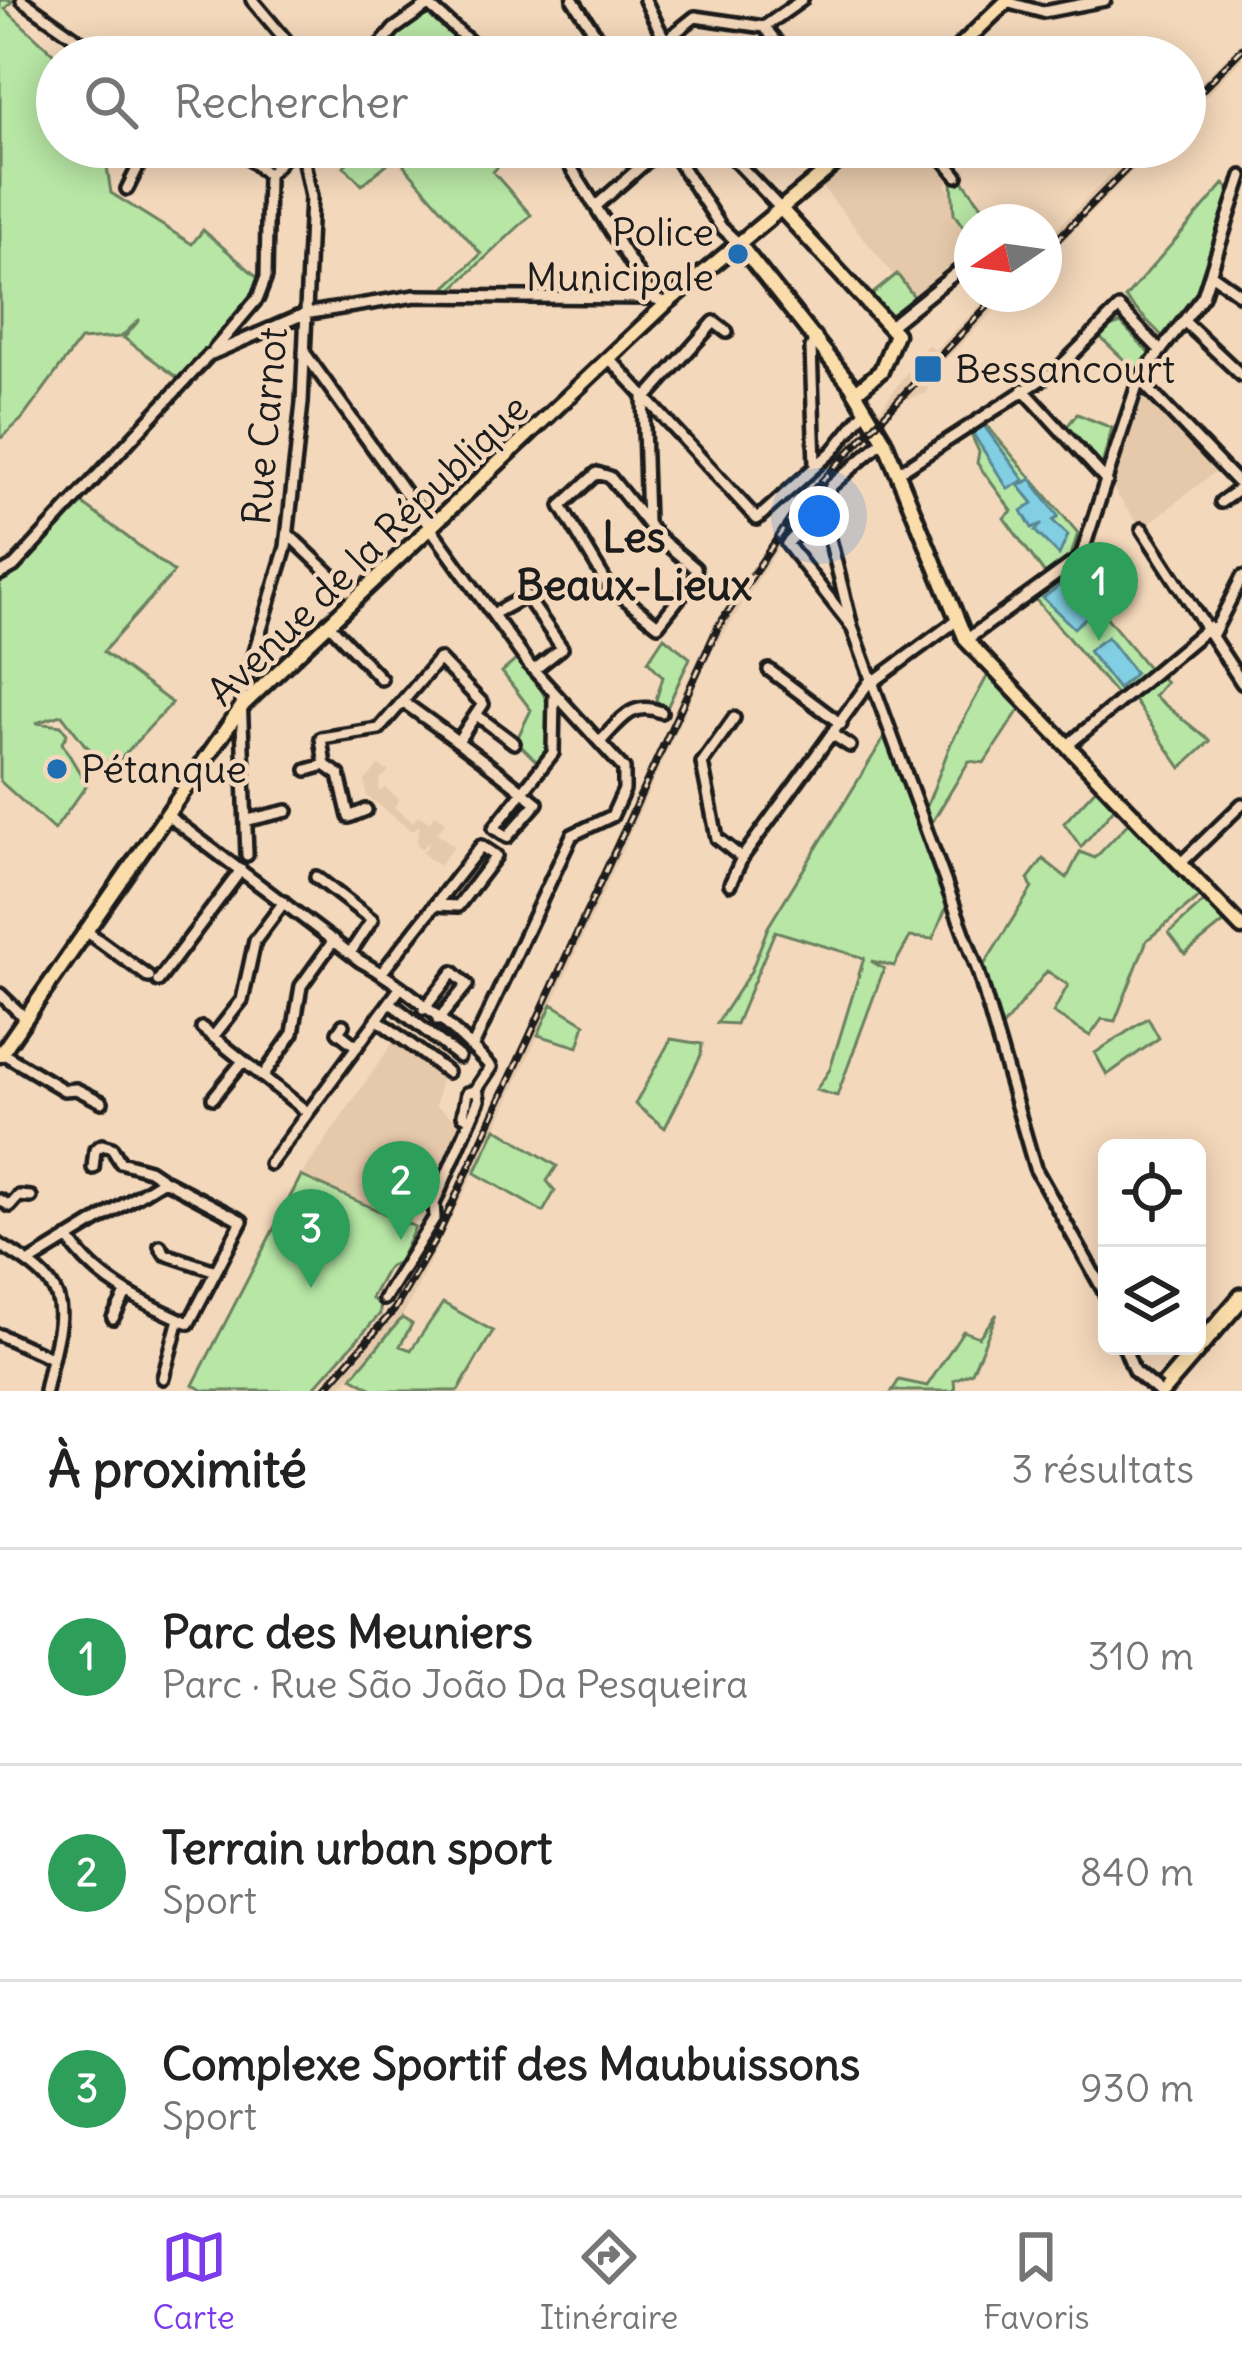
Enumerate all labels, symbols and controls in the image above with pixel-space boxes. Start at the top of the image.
search box [36,36,1206,168]
icon: search [78,69,144,135]
text: Rechercher [174,74,409,130]
north arrow [954,204,1062,312]
place label: Police Municipale [526,208,714,302]
marker: Police Municipale [725,241,751,267]
street label: Rue Carnot [232,325,298,527]
place label: Bessancourt [955,345,1175,394]
marker: Bessancourt [912,353,944,385]
street label: Avenue de la République [197,384,539,716]
your location [789,486,849,546]
district label: Les Beaux-Lieux [516,511,752,611]
pin: 1 [1060,542,1138,641]
place label: Pétanque [81,745,247,794]
marker: Pétanque [44,756,70,782]
map controls [1098,1139,1206,1355]
button: locate [1098,1139,1206,1247]
pin: 2 [362,1141,440,1240]
pin: 3 [272,1189,350,1288]
button: layers [1098,1247,1206,1355]
text: À proximité [48,1437,307,1501]
text: 3 résultats [1011,1445,1194,1494]
text: Parc des Meuniers [162,1604,533,1660]
text: 1 [79,1632,95,1681]
text: 310 m [1088,1632,1194,1681]
text: Parc · Rue São João Da Pesqueira [162,1660,748,1709]
text: Terrain urban sport [162,1820,552,1876]
text: 2 [76,1848,98,1897]
text: 840 m [1080,1848,1194,1897]
text: Sport [162,1876,257,1925]
text: Complexe Sportif des Maubuissons [162,2036,860,2092]
text: 3 [76,2064,98,2113]
text: 930 m [1080,2064,1194,2113]
text: Sport [162,2092,257,2141]
tab: Carte [152,2224,235,2338]
tab: Itinéraire [540,2224,678,2338]
tab: Favoris [983,2224,1090,2338]

